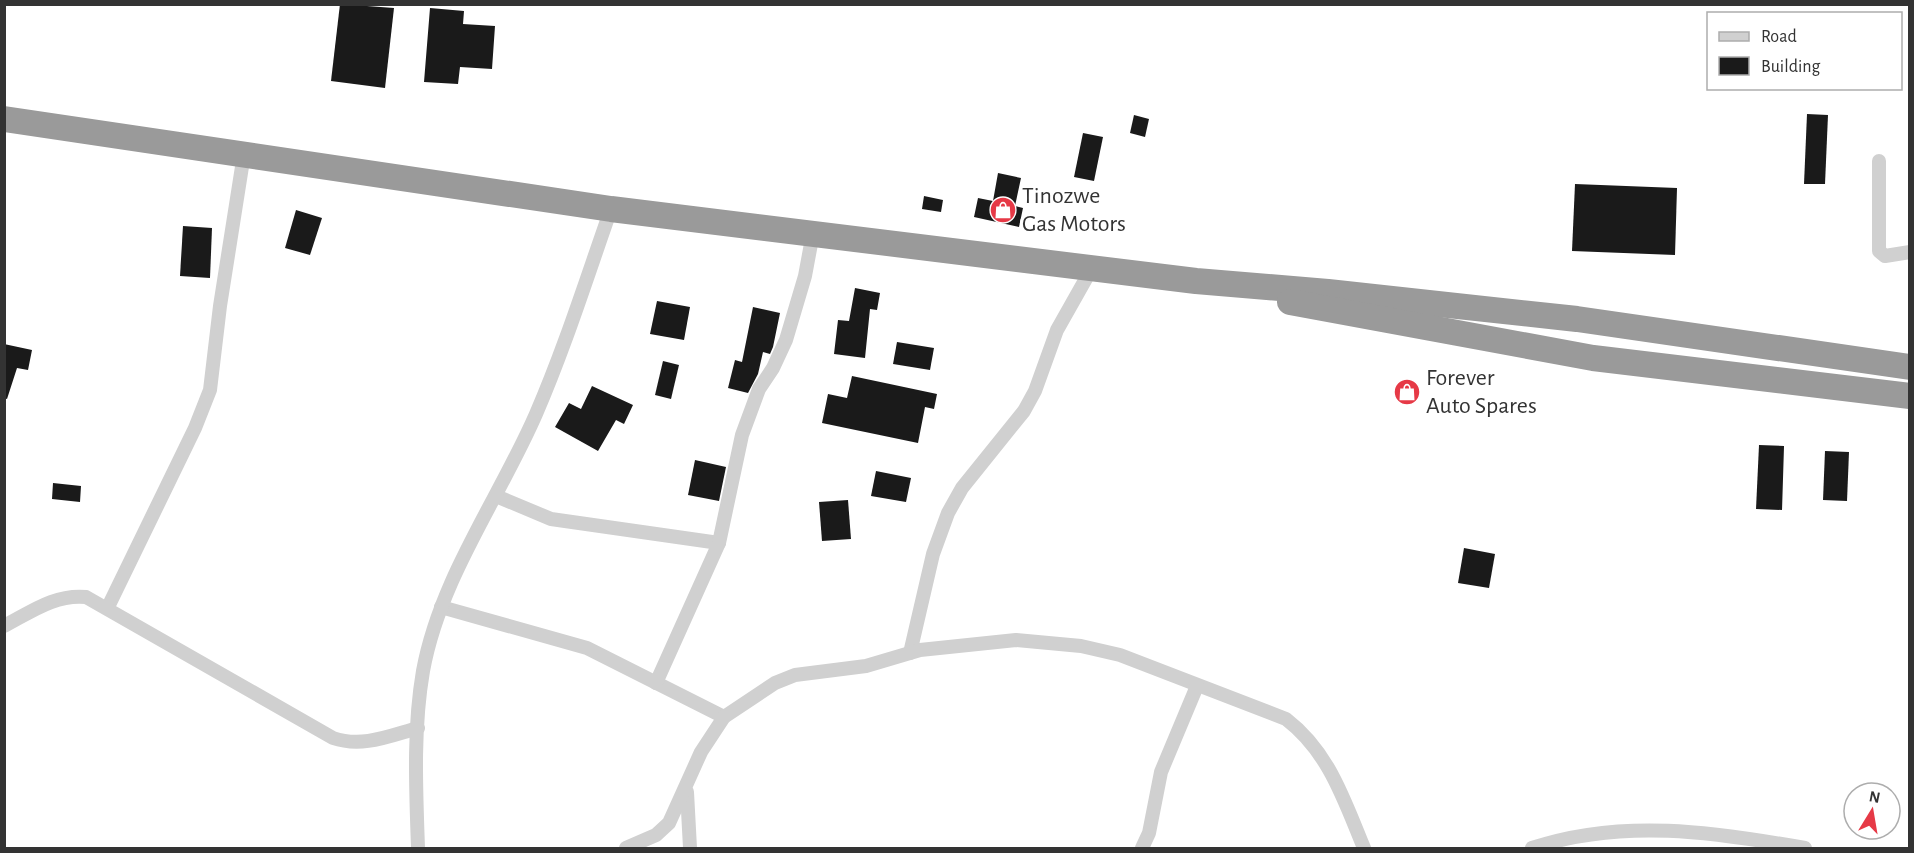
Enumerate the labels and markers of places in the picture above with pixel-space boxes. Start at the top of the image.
place label: Tinozwe Gas Motors [1022,184,1126,236]
shop icon: Tinozwe Gas Motors [988,195,1018,225]
place label: Forever Auto Spares [1426,366,1537,418]
shop icon: Forever Auto Spares [1392,377,1422,407]

